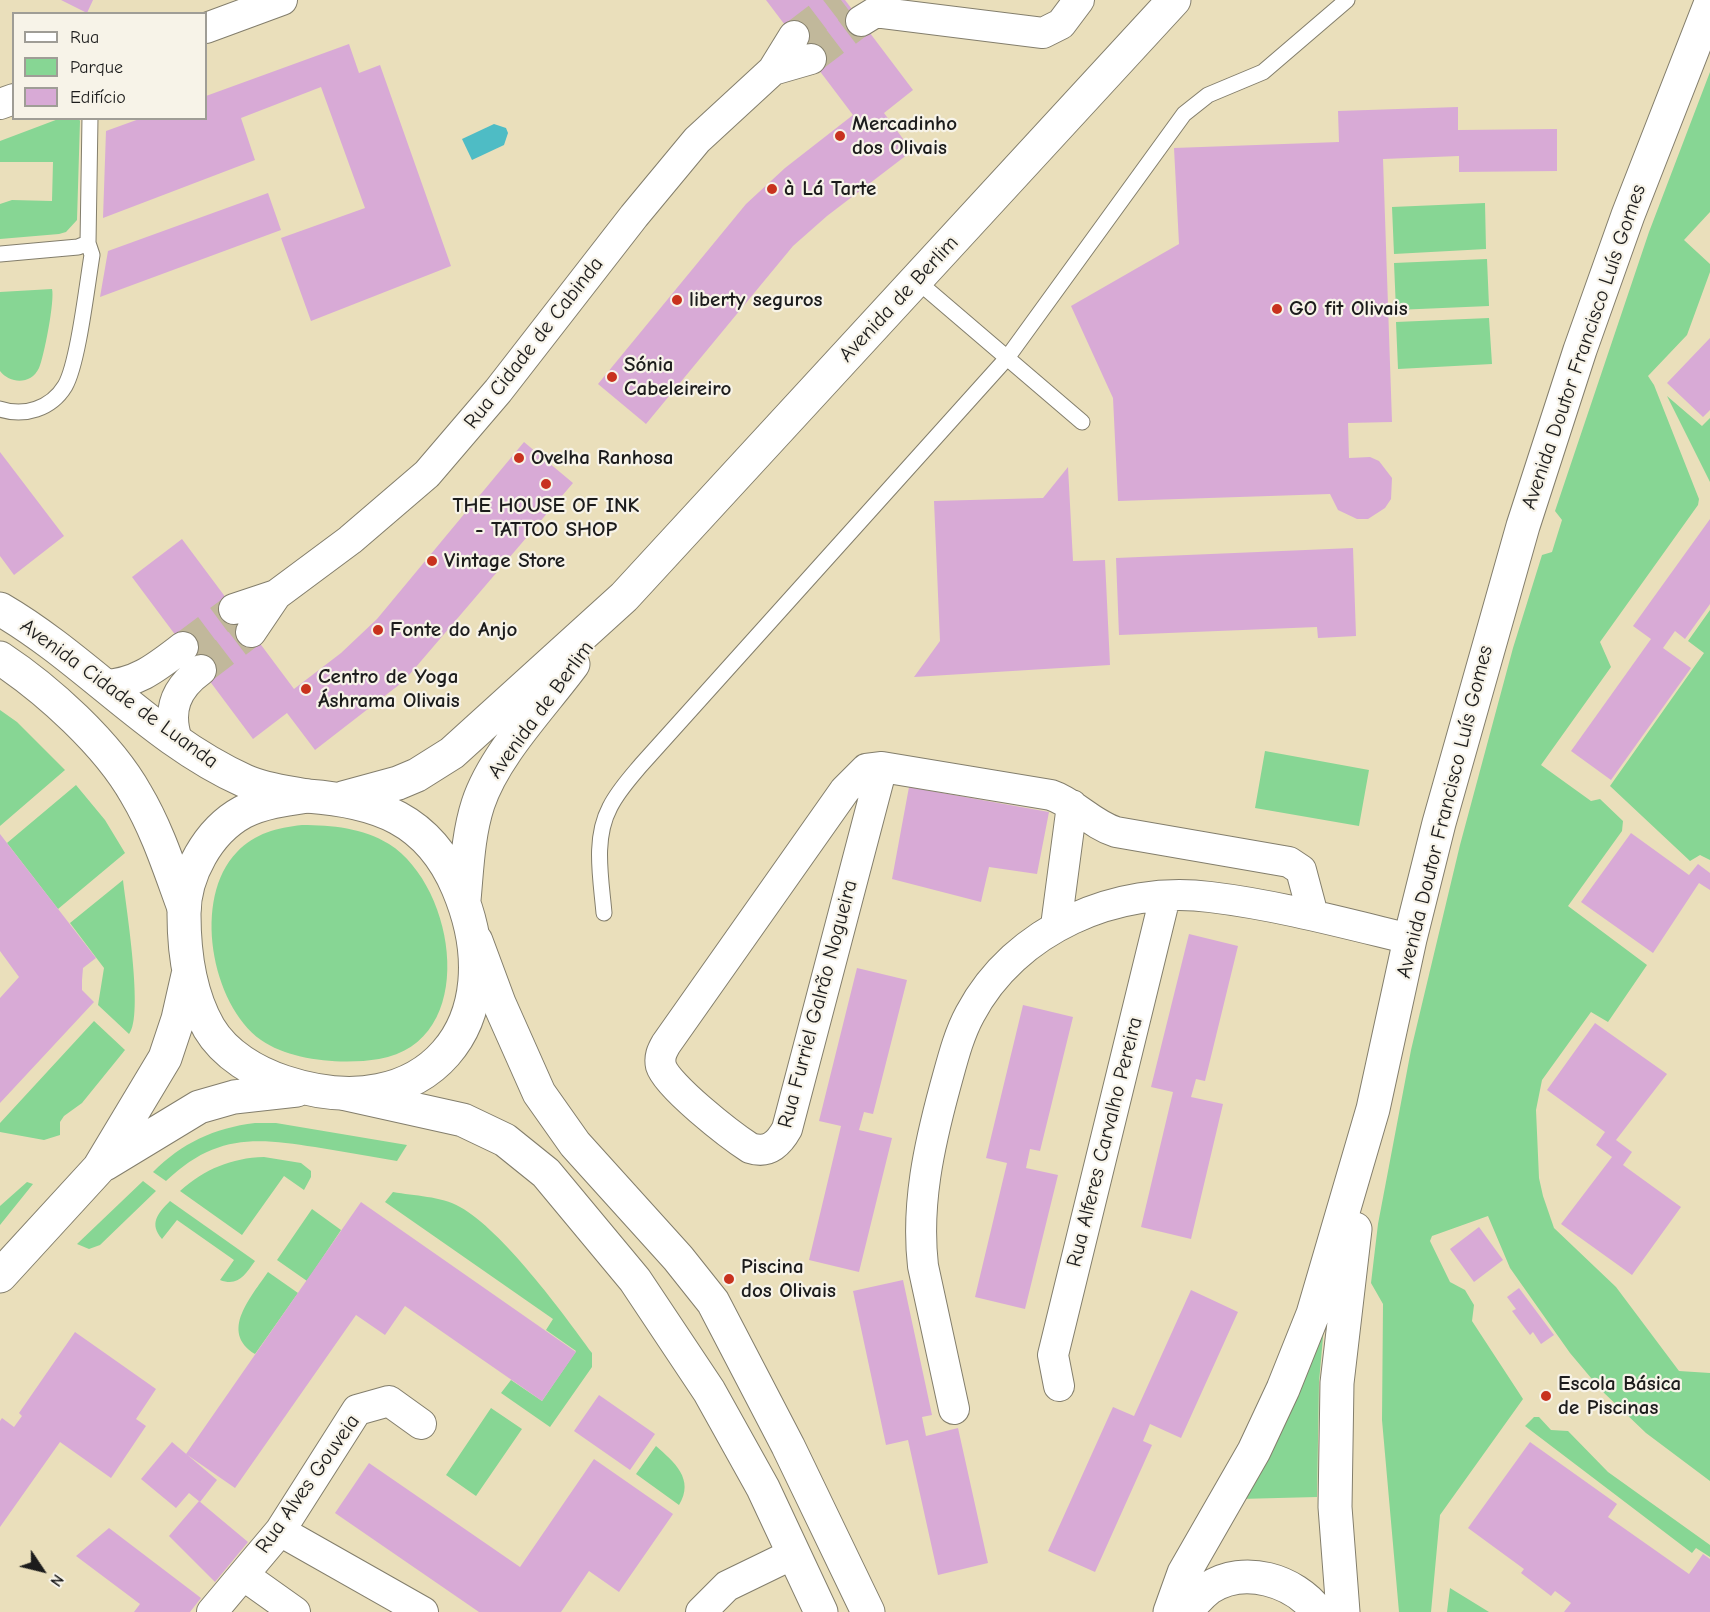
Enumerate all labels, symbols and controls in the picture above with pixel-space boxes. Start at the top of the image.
legend [12,12,207,120]
text: Rua [70,27,99,48]
text: Parque [70,57,123,78]
text: Edifício [70,87,126,108]
place label: Mercadinho dos Olivais [852,111,957,161]
marker: Mercadinho dos Olivais [833,129,847,143]
place label: à Lá Tarte [784,176,876,202]
street label: Avenida Doutor Francisco Luís Gomes [1516,181,1652,513]
marker: à Lá Tarte [765,182,779,196]
street label: Avenida de Berlim [834,231,964,367]
street label: Rua Cidade de Cabinda [459,252,609,434]
place label: liberty seguros [689,287,822,313]
marker: liberty seguros [670,293,684,307]
place label: GO fit Olivais [1289,296,1408,322]
marker: GO fit Olivais [1270,302,1284,316]
place label: Sónia Cabeleireiro [624,352,731,402]
marker: Sónia Cabeleireiro [605,370,619,384]
place label: Ovelha Ranhosa [531,445,673,471]
marker: Ovelha Ranhosa [512,451,526,465]
marker: THE HOUSE OF INK - TATTOO SHOP [539,477,553,491]
place label: THE HOUSE OF INK - TATTOO SHOP [453,493,639,543]
place label: Vintage Store [444,548,565,574]
marker: Vintage Store [425,554,439,568]
street label: Avenida Cidade de Luanda [15,614,223,774]
place label: Fonte do Anjo [390,617,517,643]
marker: Fonte do Anjo [371,623,385,637]
street label: Avenida de Berlim [483,636,599,784]
street label: Avenida Doutor Francisco Luís Gomes [1391,643,1499,981]
place label: Centro de Yoga Áshrama Olivais [318,664,460,714]
marker: Centro de Yoga Áshrama Olivais [299,682,313,696]
street label: Rua Furriel Galrão Nogueira [773,877,863,1131]
street label: Rua Alferes Carvalho Pereira [1062,1014,1148,1270]
place label: Piscina dos Olivais [741,1254,836,1304]
marker: Piscina dos Olivais [722,1272,736,1286]
place label: Escola Básica de Piscinas [1558,1371,1681,1421]
marker: Escola Básica de Piscinas [1539,1389,1553,1403]
street label: Rua Alves Gouveia [251,1410,365,1558]
north arrow [12,1540,72,1600]
text: N [46,1571,67,1590]

